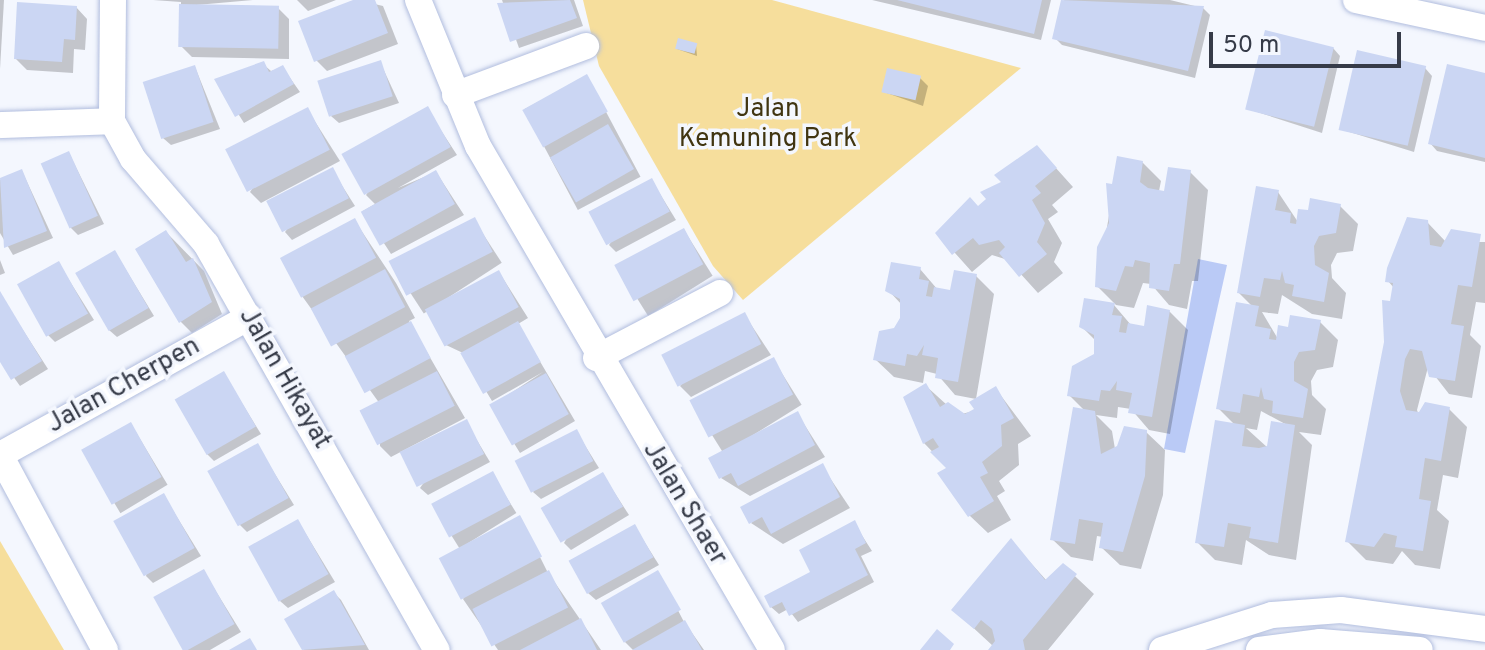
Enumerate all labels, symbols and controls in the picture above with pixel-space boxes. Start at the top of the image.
scale bar [1213,16,1405,66]
text: 50 m [1223,31,1279,61]
park label: Jalan Kemuning Park [679,94,857,156]
street label: Jalan Hikayat [231,303,337,455]
street label: Jalan Cherpen [42,331,206,441]
street label: Jalan Shaer [635,437,733,571]

